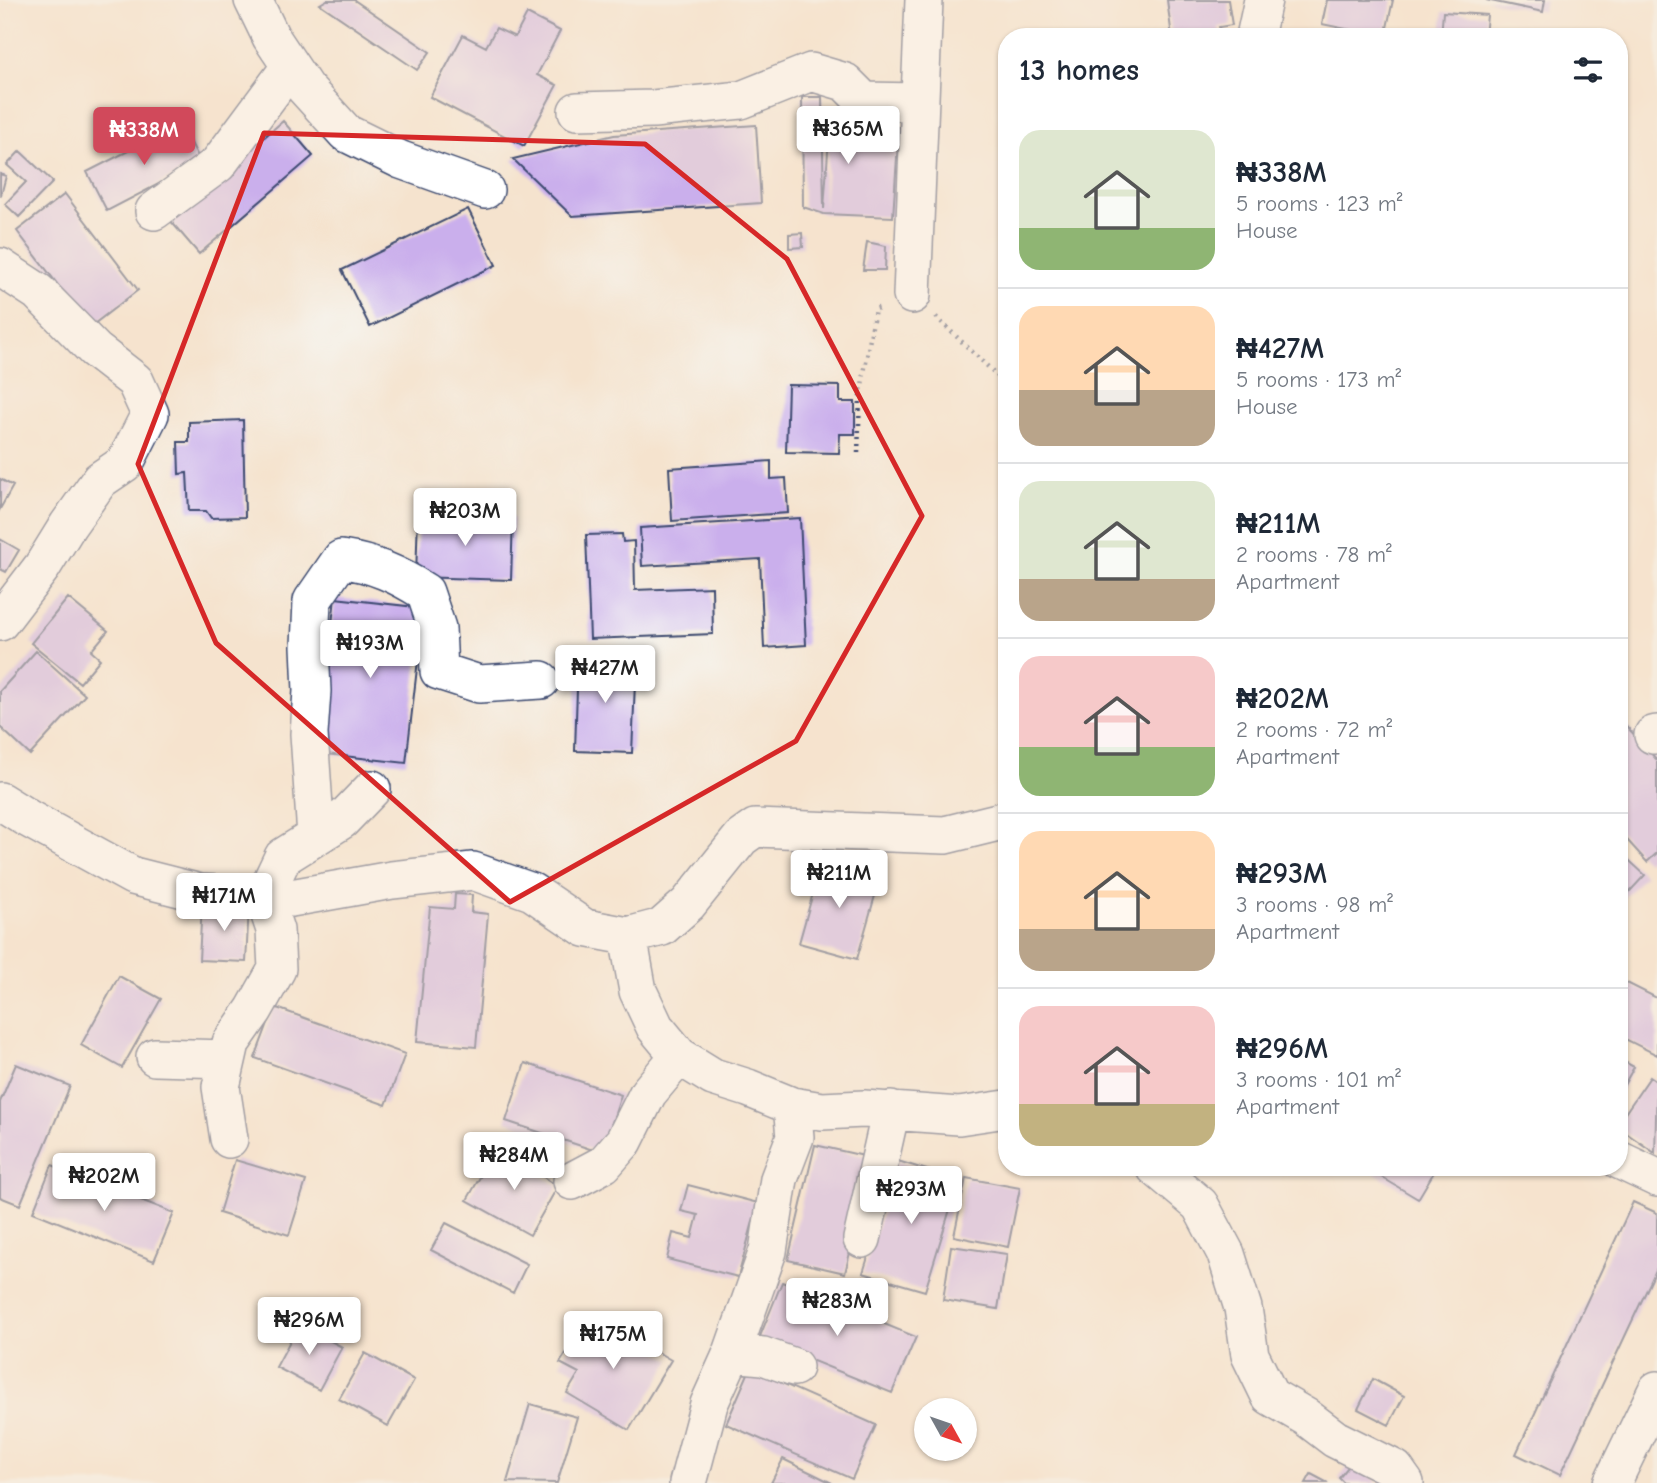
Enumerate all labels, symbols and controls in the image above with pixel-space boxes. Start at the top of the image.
icon: filters [1569,51,1607,89]
text: 13 homes [1019,53,1139,88]
pin: ₦365M [799,106,897,166]
pin: ₦338M [95,108,193,167]
text: ₦365M [813,115,883,142]
text: ₦338M [109,116,179,143]
text: ₦338M [1236,155,1327,190]
icon: home [1075,158,1159,242]
text: 5 rooms · 123 m² [1236,190,1402,217]
text: House [1236,217,1298,244]
text: ₦427M [1236,331,1324,366]
icon: home [1075,334,1159,418]
text: 5 rooms · 173 m² [1236,366,1401,393]
text: House [1236,393,1298,420]
pin: ₦203M [416,489,514,548]
text: ₦203M [429,497,501,524]
text: ₦211M [1236,506,1320,541]
icon: home [1075,509,1159,593]
text: 2 rooms · 78 m² [1236,541,1392,568]
text: Apartment [1236,568,1339,595]
pin: ₦193M [321,620,419,680]
text: ₦193M [336,629,404,656]
pin: ₦427M [556,646,654,705]
text: ₦427M [571,654,639,681]
text: ₦202M [1236,681,1329,716]
icon: home [1075,684,1159,768]
text: 2 rooms · 72 m² [1236,716,1392,743]
text: Apartment [1236,743,1339,770]
pin: ₦211M [790,850,888,910]
text: ₦293M [1236,856,1327,891]
text: ₦211M [807,859,871,886]
icon: home [1075,859,1159,943]
pin: ₦171M [175,874,273,933]
text: ₦171M [192,882,256,909]
text: 3 rooms · 98 m² [1236,891,1393,918]
text: Apartment [1236,918,1339,945]
text: ₦296M [1236,1031,1328,1066]
icon: home [1075,1034,1159,1118]
text: 3 rooms · 101 m² [1236,1066,1401,1093]
text: Apartment [1236,1093,1339,1120]
pin: ₦284M [465,1132,563,1192]
text: ₦284M [479,1141,549,1168]
pin: ₦202M [55,1154,153,1213]
text: ₦202M [68,1162,140,1189]
pin: ₦293M [862,1166,960,1226]
text: ₦293M [876,1175,946,1202]
pin: ₦283M [788,1278,886,1338]
text: ₦283M [802,1287,872,1314]
pin: ₦296M [260,1298,358,1357]
text: ₦296M [274,1306,344,1333]
pin: ₦175M [564,1312,662,1371]
text: ₦175M [580,1320,646,1347]
north arrow [914,1398,976,1461]
map controls [914,1398,977,1461]

